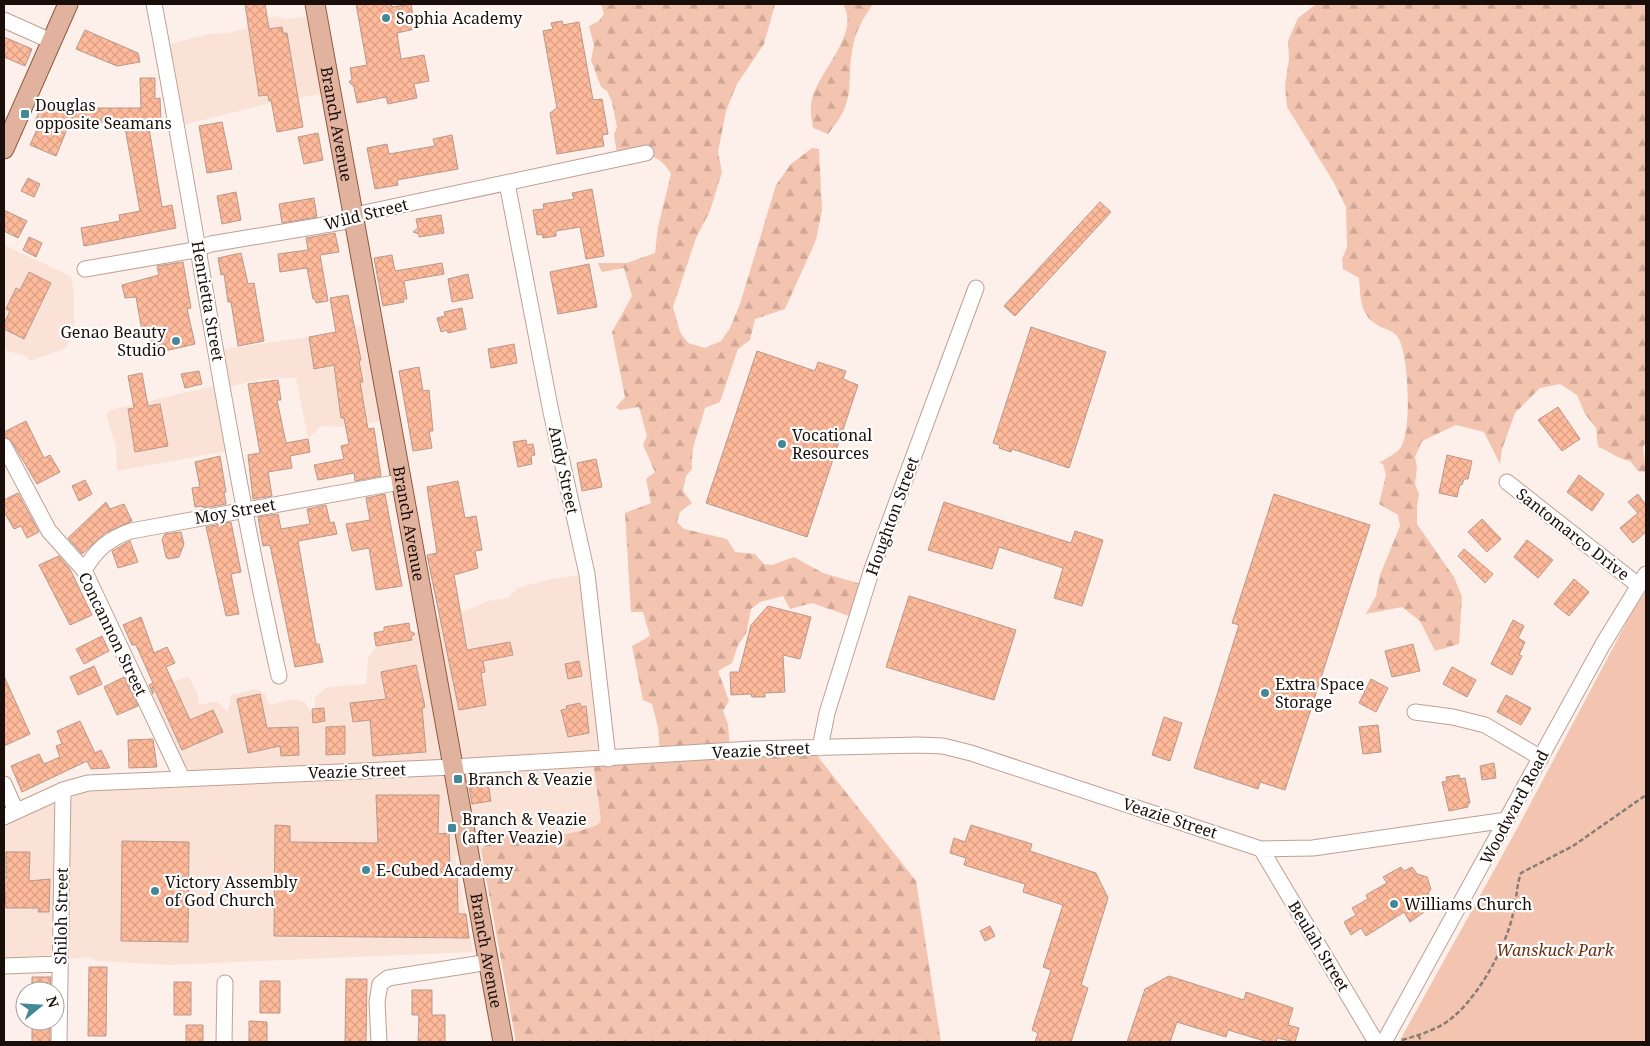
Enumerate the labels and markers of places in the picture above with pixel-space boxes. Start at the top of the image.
place label: Sophia Academy [396,7,523,29]
marker: Sophia Academy [380,12,392,24]
place label: Douglas opposite Seamans [35,94,172,134]
marker: Douglas opposite Seamans [19,108,31,120]
place label: Genao Beauty Studio [60,321,167,361]
marker: Genao Beauty Studio [170,335,182,347]
place label: Vocational Resources [792,424,872,464]
marker: Vocational Resources [776,438,788,450]
place label: Extra Space Storage [1275,673,1364,713]
marker: Extra Space Storage [1259,687,1271,699]
place label: Branch & Veazie [468,768,593,790]
marker: Branch & Veazie [452,773,464,785]
place label: Branch & Veazie (after Veazie) [462,808,587,848]
marker: Branch & Veazie (after Veazie) [446,822,458,834]
place label: E-Cubed Academy [376,859,514,881]
marker: E-Cubed Academy [360,864,372,876]
place label: Victory Assembly of God Church [165,871,299,911]
marker: Victory Assembly of God Church [149,885,161,897]
place label: Williams Church [1404,893,1532,915]
marker: Williams Church [1388,898,1400,910]

